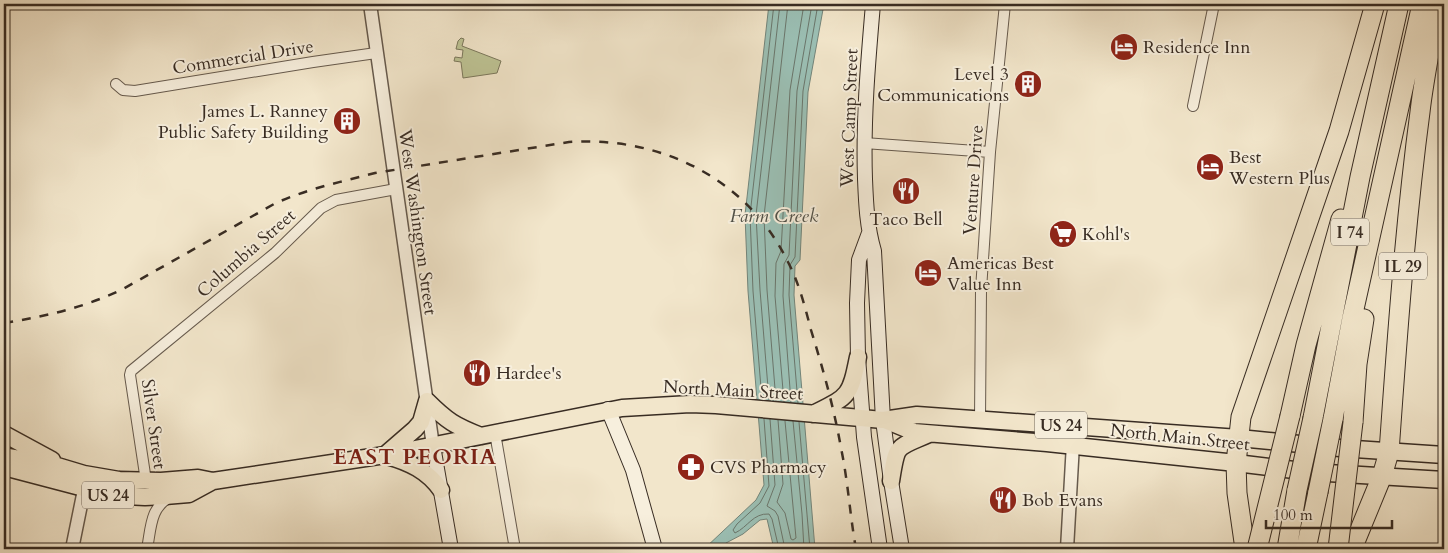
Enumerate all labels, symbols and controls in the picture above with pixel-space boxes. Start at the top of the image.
hotel icon: Residence Inn [1109,32,1139,62]
street label: Commercial Drive [171,34,315,81]
place label: Residence Inn [1143,35,1251,60]
street label: West Camp Street [835,48,864,189]
place label: Level 3 Communications [877,62,1009,108]
building icon: Level 3 Communications [1013,69,1043,99]
place label: James L. Ranney Public Safety Building [158,99,329,145]
building icon: James L. Ranney Public Safety Building [332,106,362,136]
street label: Venture Drive [957,124,990,236]
street label: West Washington Street [392,127,443,317]
place label: Best Western Plus [1228,145,1330,191]
hotel icon: Best Western Plus [1195,152,1225,182]
restaurant icon: Taco Bell [891,176,921,206]
street label: Columbia Street [191,203,301,303]
water label: Farm Creek [730,203,819,229]
place label: Taco Bell [869,207,943,232]
road number: I 74 [1331,218,1369,246]
supermarket icon: Kohl's [1048,219,1078,249]
place label: Kohl's [1082,222,1130,247]
place label: Americas Best Value Inn [947,251,1054,297]
road number: IL 29 [1379,252,1427,280]
hotel icon: Americas Best Value Inn [913,258,943,288]
restaurant icon: Hardee's [462,358,492,388]
place label: Hardee's [496,361,561,386]
street label: North Main Street [662,374,804,407]
street label: Silver Street [135,377,172,471]
road number: US 24 [1035,412,1087,438]
street label: North Main Street [1109,418,1251,457]
district label: EAST PEORIA [333,442,497,472]
pharmacy icon: CVS Pharmacy [676,452,706,482]
place label: CVS Pharmacy [710,455,827,480]
road number: US 24 [82,482,134,508]
restaurant icon: Bob Evans [988,485,1018,515]
place label: Bob Evans [1022,488,1103,513]
scale bar [1266,498,1392,530]
text: 100 m [1273,505,1313,525]

